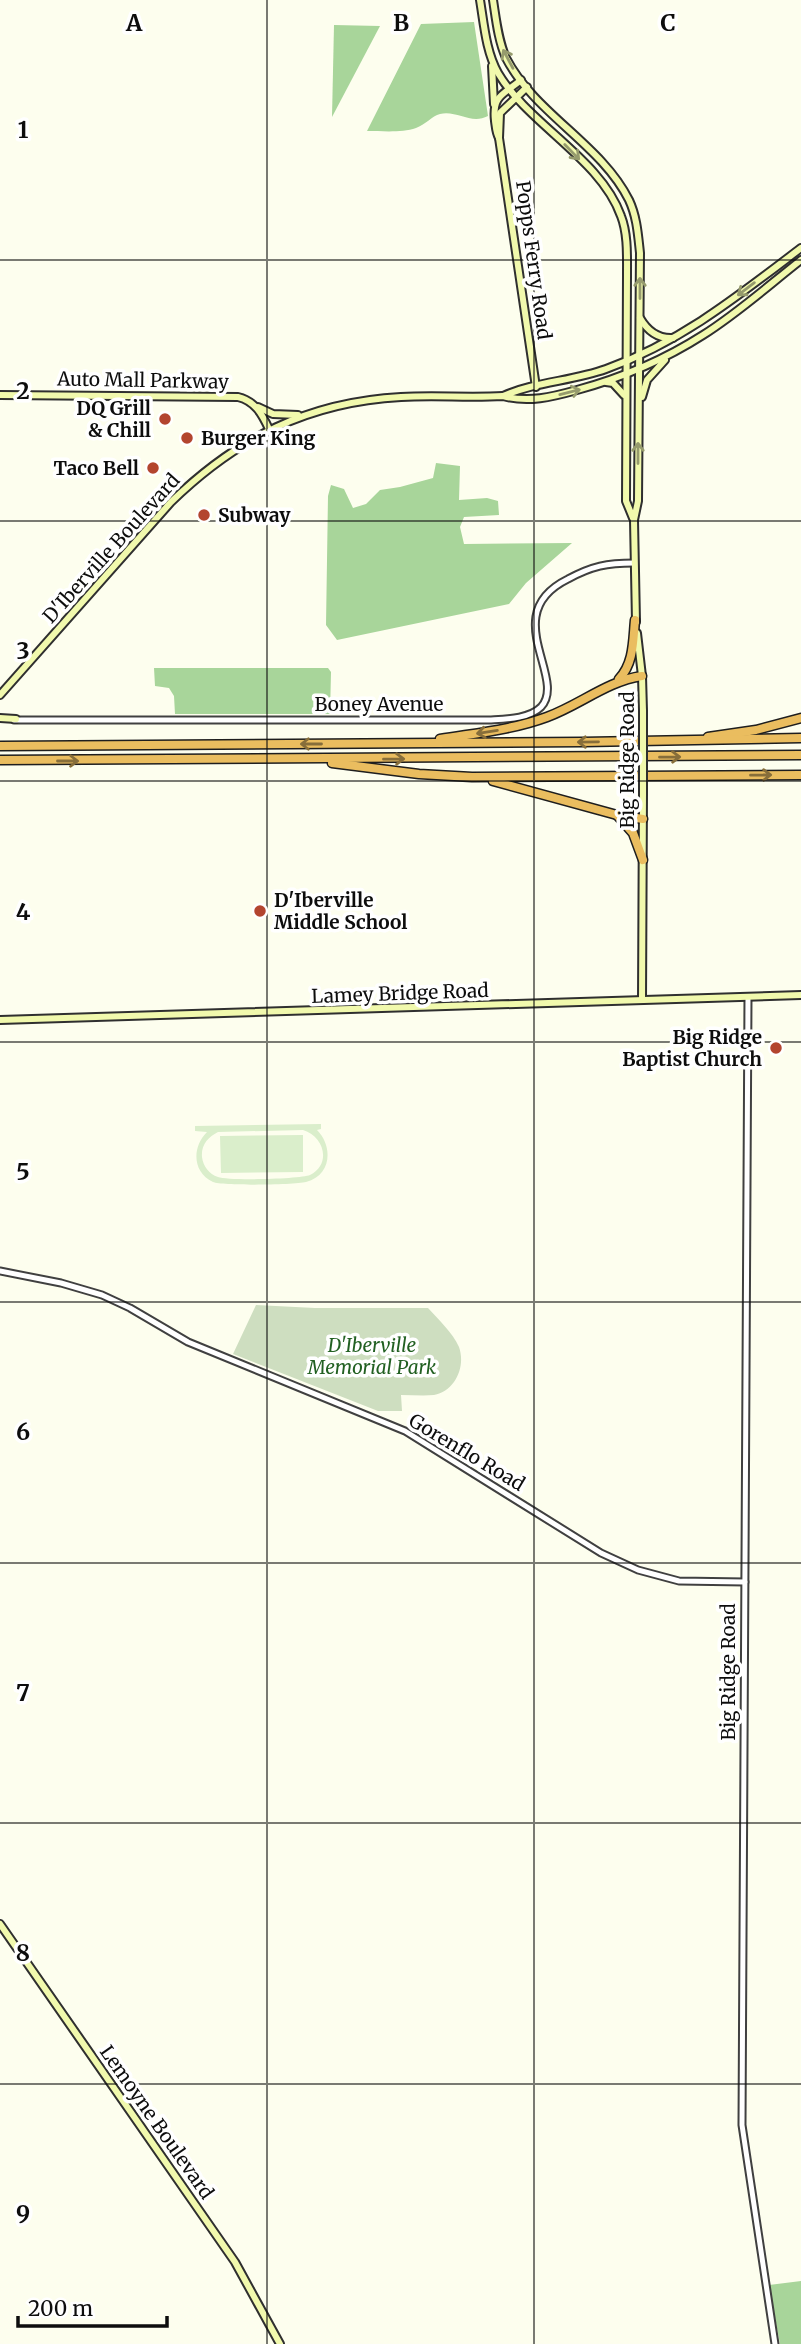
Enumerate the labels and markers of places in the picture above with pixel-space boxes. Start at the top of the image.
place label: DQ Grill & Chill [76,396,151,442]
marker: DQ Grill & Chill [157,411,173,427]
place label: Burger King [201,426,315,450]
marker: Burger King [179,430,195,446]
place label: Taco Bell [53,456,139,480]
marker: Taco Bell [145,460,161,476]
place label: Subway [218,503,291,527]
marker: Subway [196,507,212,523]
place label: D'Iberville Middle School [274,888,407,934]
marker: D'Iberville Middle School [252,903,268,919]
place label: Big Ridge Baptist Church [622,1025,762,1071]
marker: Big Ridge Baptist Church [768,1040,784,1056]

